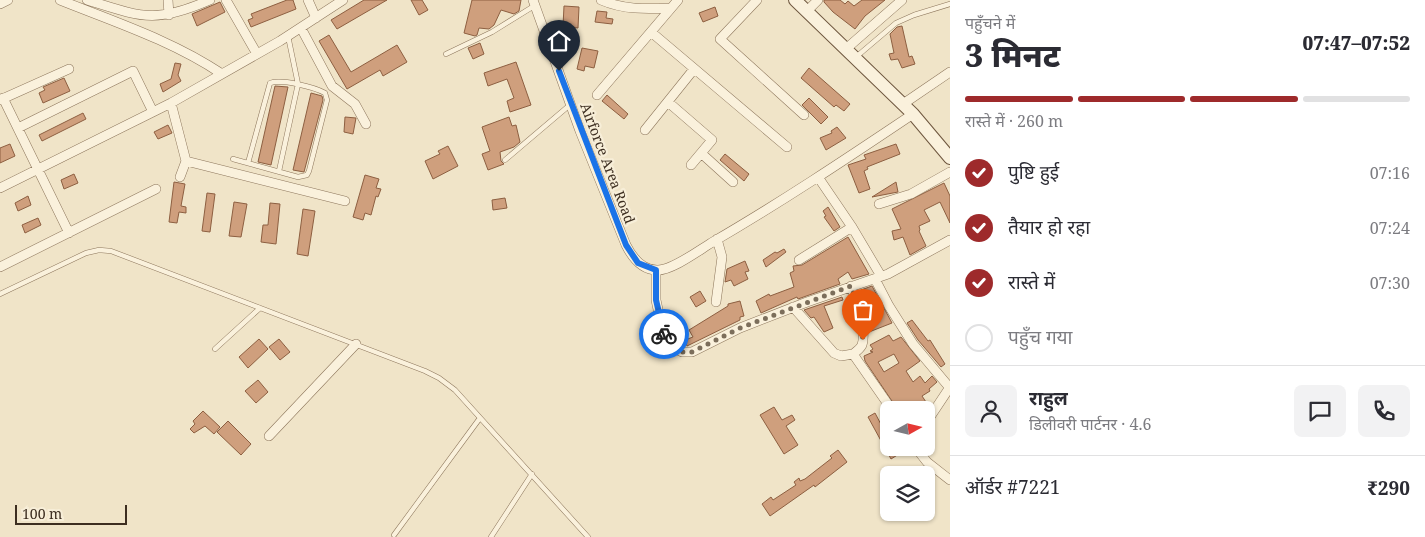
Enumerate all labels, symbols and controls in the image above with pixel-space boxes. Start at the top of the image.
text: पहुँचने में [965,12,1015,34]
pin [538,20,580,71]
icon: home [545,27,573,55]
text: 07:47–07:52 [1302,30,1410,56]
text: 3 मिनट [965,33,1060,76]
street label: Airforce Area Road [576,100,640,227]
text: रास्ते में · 260 m [965,110,1063,132]
icon: check [965,159,993,187]
text: पुष्टि हुई [1008,159,1059,185]
text: 07:16 [1370,162,1410,184]
icon: check [965,214,993,242]
text: तैयार हो रहा [1008,214,1090,240]
text: 07:24 [1370,217,1410,239]
icon: check [965,269,993,297]
text: रास्ते में [1008,269,1055,295]
text: 07:30 [1370,272,1410,294]
pin [842,289,884,340]
icon: bag [849,296,877,324]
courier [639,309,689,359]
icon: bike [650,320,678,348]
text: पहुँच गया [1008,324,1073,350]
button: person [965,385,1017,437]
text: राहुल [1029,385,1068,411]
button: chat [1294,385,1346,437]
button: phone [1358,385,1410,437]
north arrow [880,401,935,456]
map controls [880,401,935,521]
text: डिलीवरी पार्टनर · 4.6 [1029,413,1151,435]
button: layers [880,466,935,521]
text: ऑर्डर #7221 [965,474,1060,500]
text: ₹290 [1367,475,1410,501]
scale bar [15,502,128,525]
text: 100 m [22,504,62,523]

